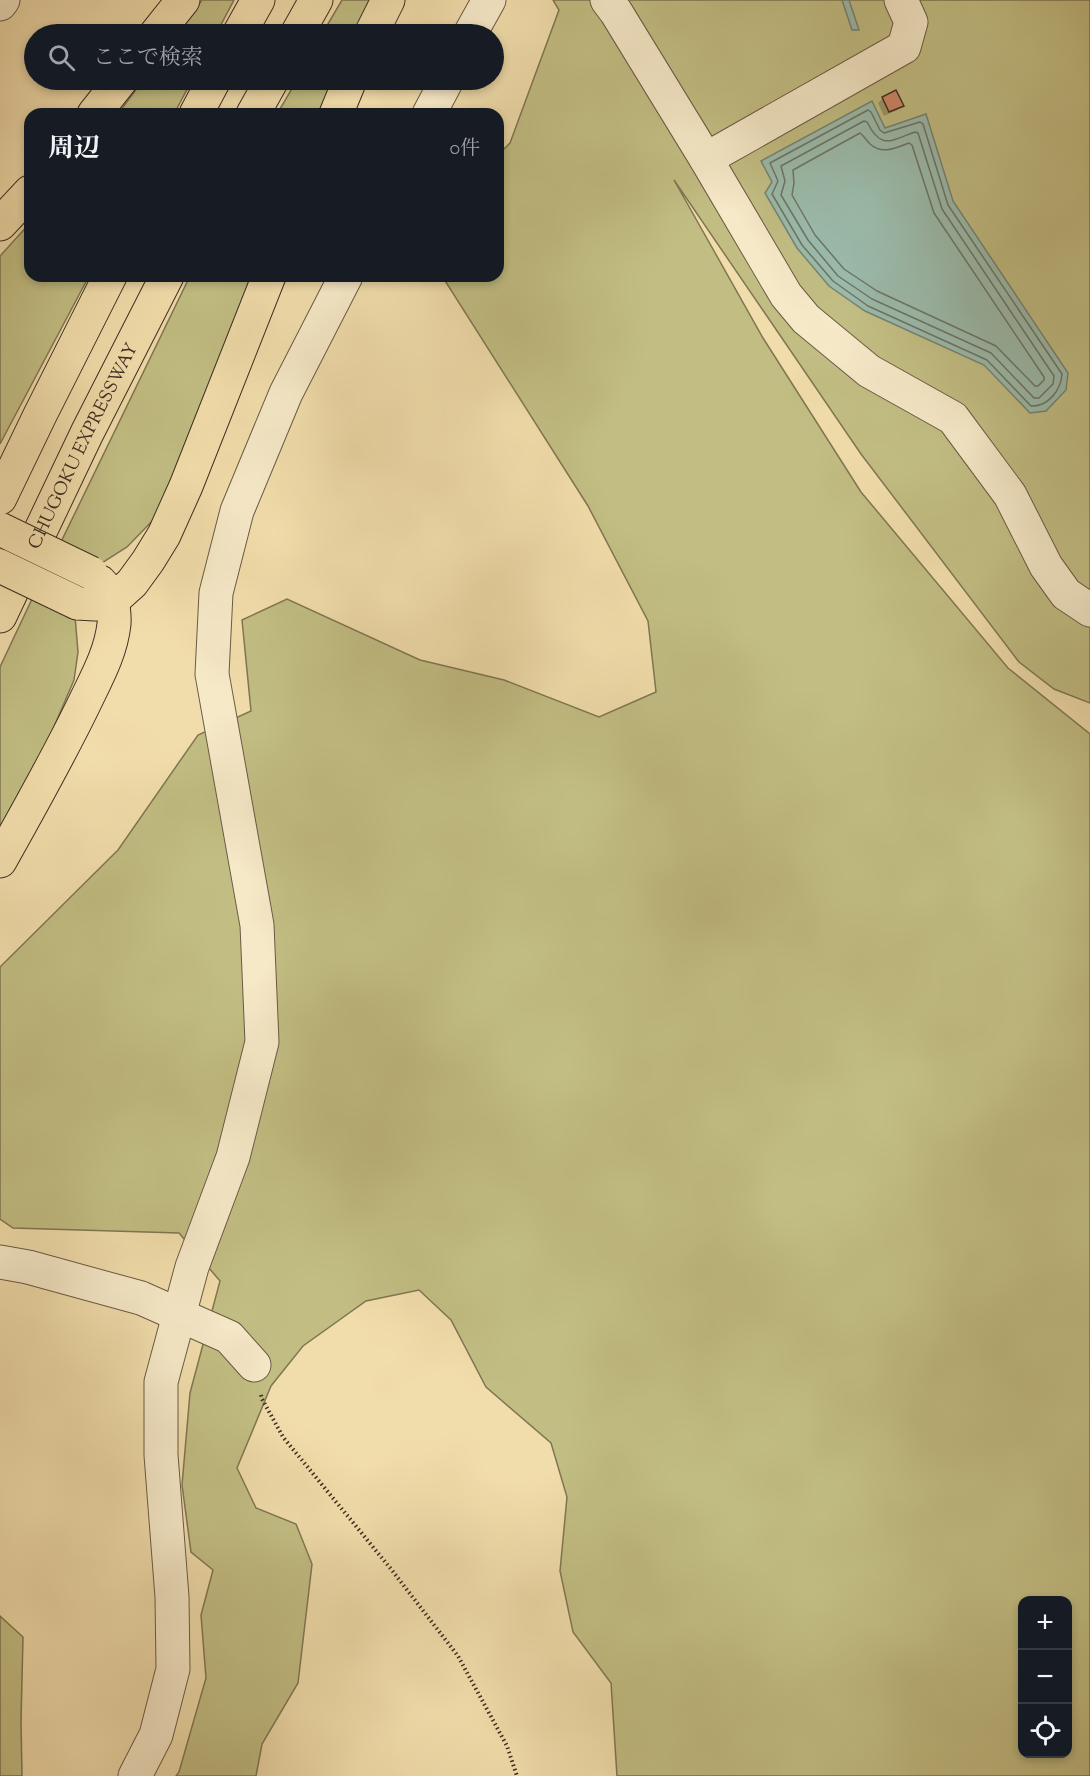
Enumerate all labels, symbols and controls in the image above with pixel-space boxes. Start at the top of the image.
search box [24,24,504,90]
icon: search [45,41,78,74]
text: ここで検索 [93,43,203,75]
text: 周辺 [48,131,100,168]
text: 0件 [449,135,480,164]
street label: CHUGOKU EXPRESSWAY [23,339,146,554]
map controls [1018,1596,1072,1758]
button: + [1018,1596,1072,1650]
button: − [1018,1650,1072,1704]
button: locate [1018,1704,1072,1758]

